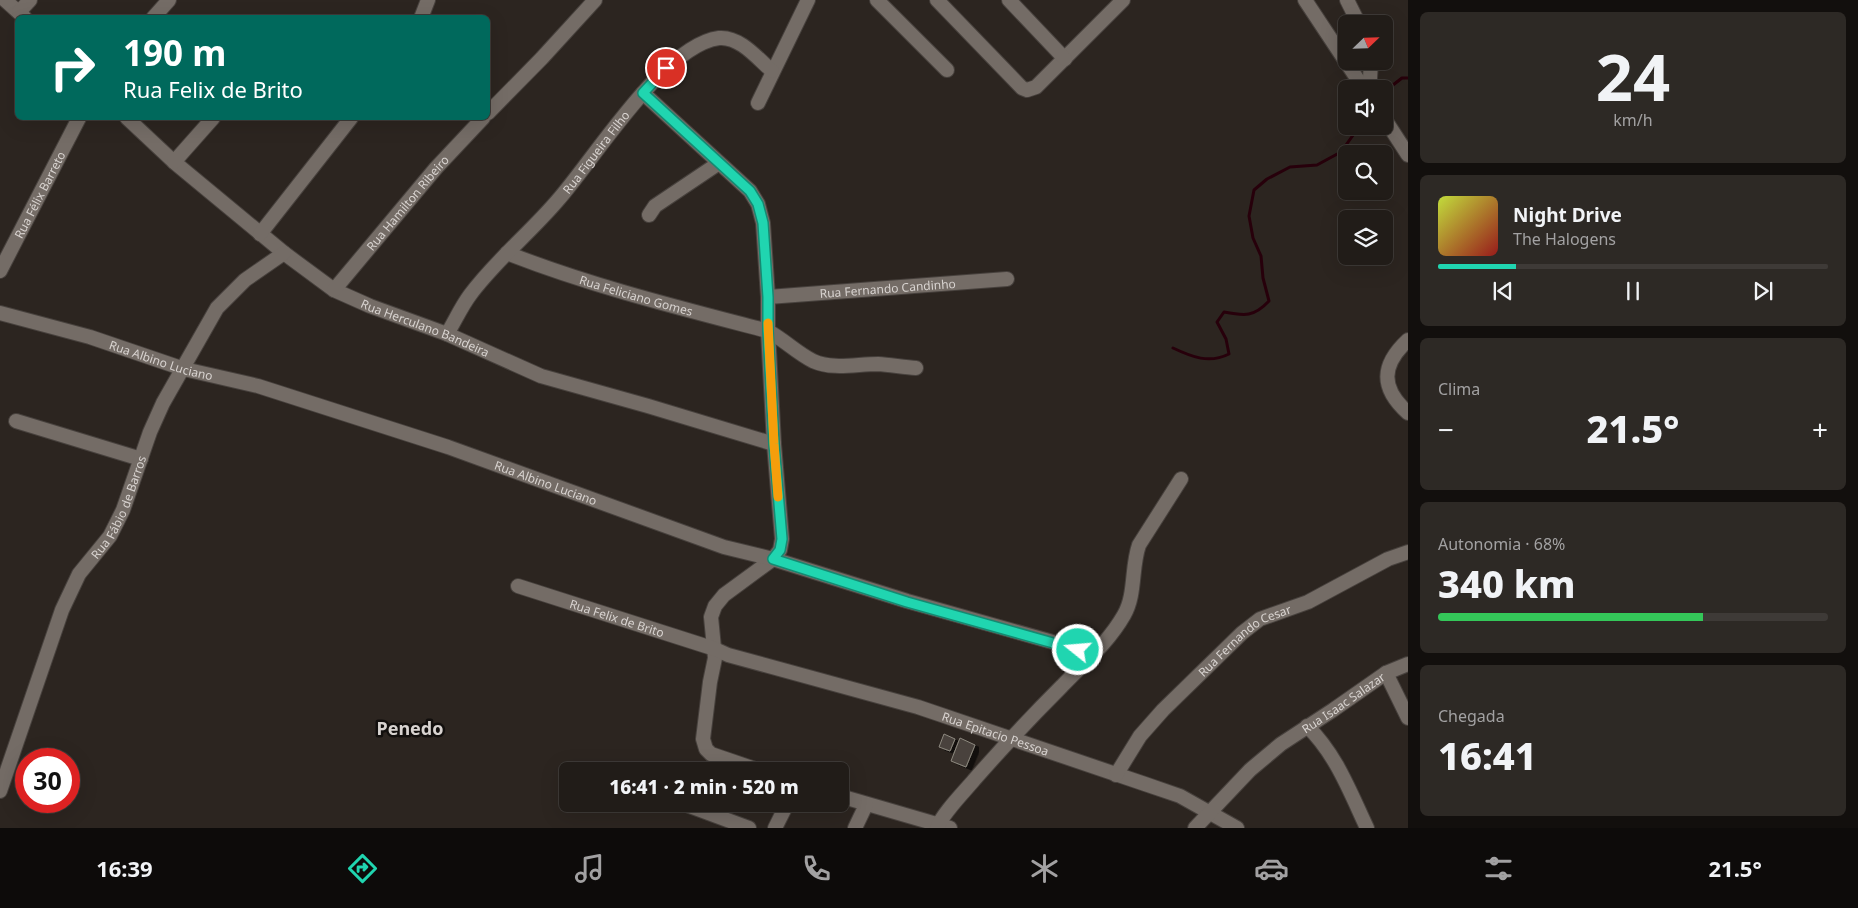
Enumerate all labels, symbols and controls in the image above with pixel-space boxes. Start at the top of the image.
north arrow [1338,15,1392,70]
map controls [1338,15,1393,265]
text: 190 m [123,29,226,76]
text: 24 [1596,32,1670,120]
icon: right [40,35,105,100]
pin [645,47,687,89]
icon: arrive [652,54,680,82]
text: Rua Felix de Brito [123,74,303,104]
button: sound [1338,80,1393,135]
street label: Rua Figueira Filho [558,107,633,197]
text: km/h [1613,109,1653,131]
button: search [1338,145,1393,200]
street label: Rua Félix Barreto [10,148,69,241]
street label: Rua Hamilton Ribeiro [362,151,452,254]
text: Night Drive [1513,202,1622,228]
button: layers [1338,210,1393,265]
text: The Halogens [1513,228,1616,250]
street label: Rua Feliciano Gomes [577,271,695,320]
street label: Rua Fernando Candinho [819,274,956,302]
icon: previous [1489,277,1517,305]
icon: pause [1619,277,1647,305]
icon: next [1749,277,1777,305]
street label: Rua Herculano Bandeira [358,295,492,360]
street label: Rua Albino Luciano [107,336,215,384]
text: Clima [1438,378,1480,400]
text: 21.5° [1587,402,1679,454]
text: − [1438,410,1454,448]
text: + [1812,410,1828,448]
street label: Rua Fábio de Barros [87,453,150,562]
street label: Rua Albino Luciano [492,456,599,509]
text: Autonomia · 68% [1438,533,1565,555]
text: 340 km [1438,557,1576,609]
street label: Rua Felix de Brito [568,595,666,641]
street label: Rua Fernando Cesar [1194,600,1293,680]
position arrow [1051,623,1103,675]
street label: Rua Isaac Salazar [1298,668,1388,737]
text: Chegada [1438,705,1505,727]
street label: Rua Epitacio Pessoa [940,707,1051,759]
district label: Penedo [377,716,444,740]
text: 16:41 [1438,729,1537,781]
speed limit sign: 30 [15,748,80,813]
text: 16:41 · 2 min · 520 m [609,774,799,800]
icon: directions [345,851,380,886]
icon: music [572,851,607,886]
icon: phone [799,851,834,886]
icon: climate [1027,851,1062,886]
icon: car [1254,851,1289,886]
icon: filters [1481,851,1516,886]
text: 16:39 [96,853,153,883]
text: 21.5° [1709,853,1762,883]

